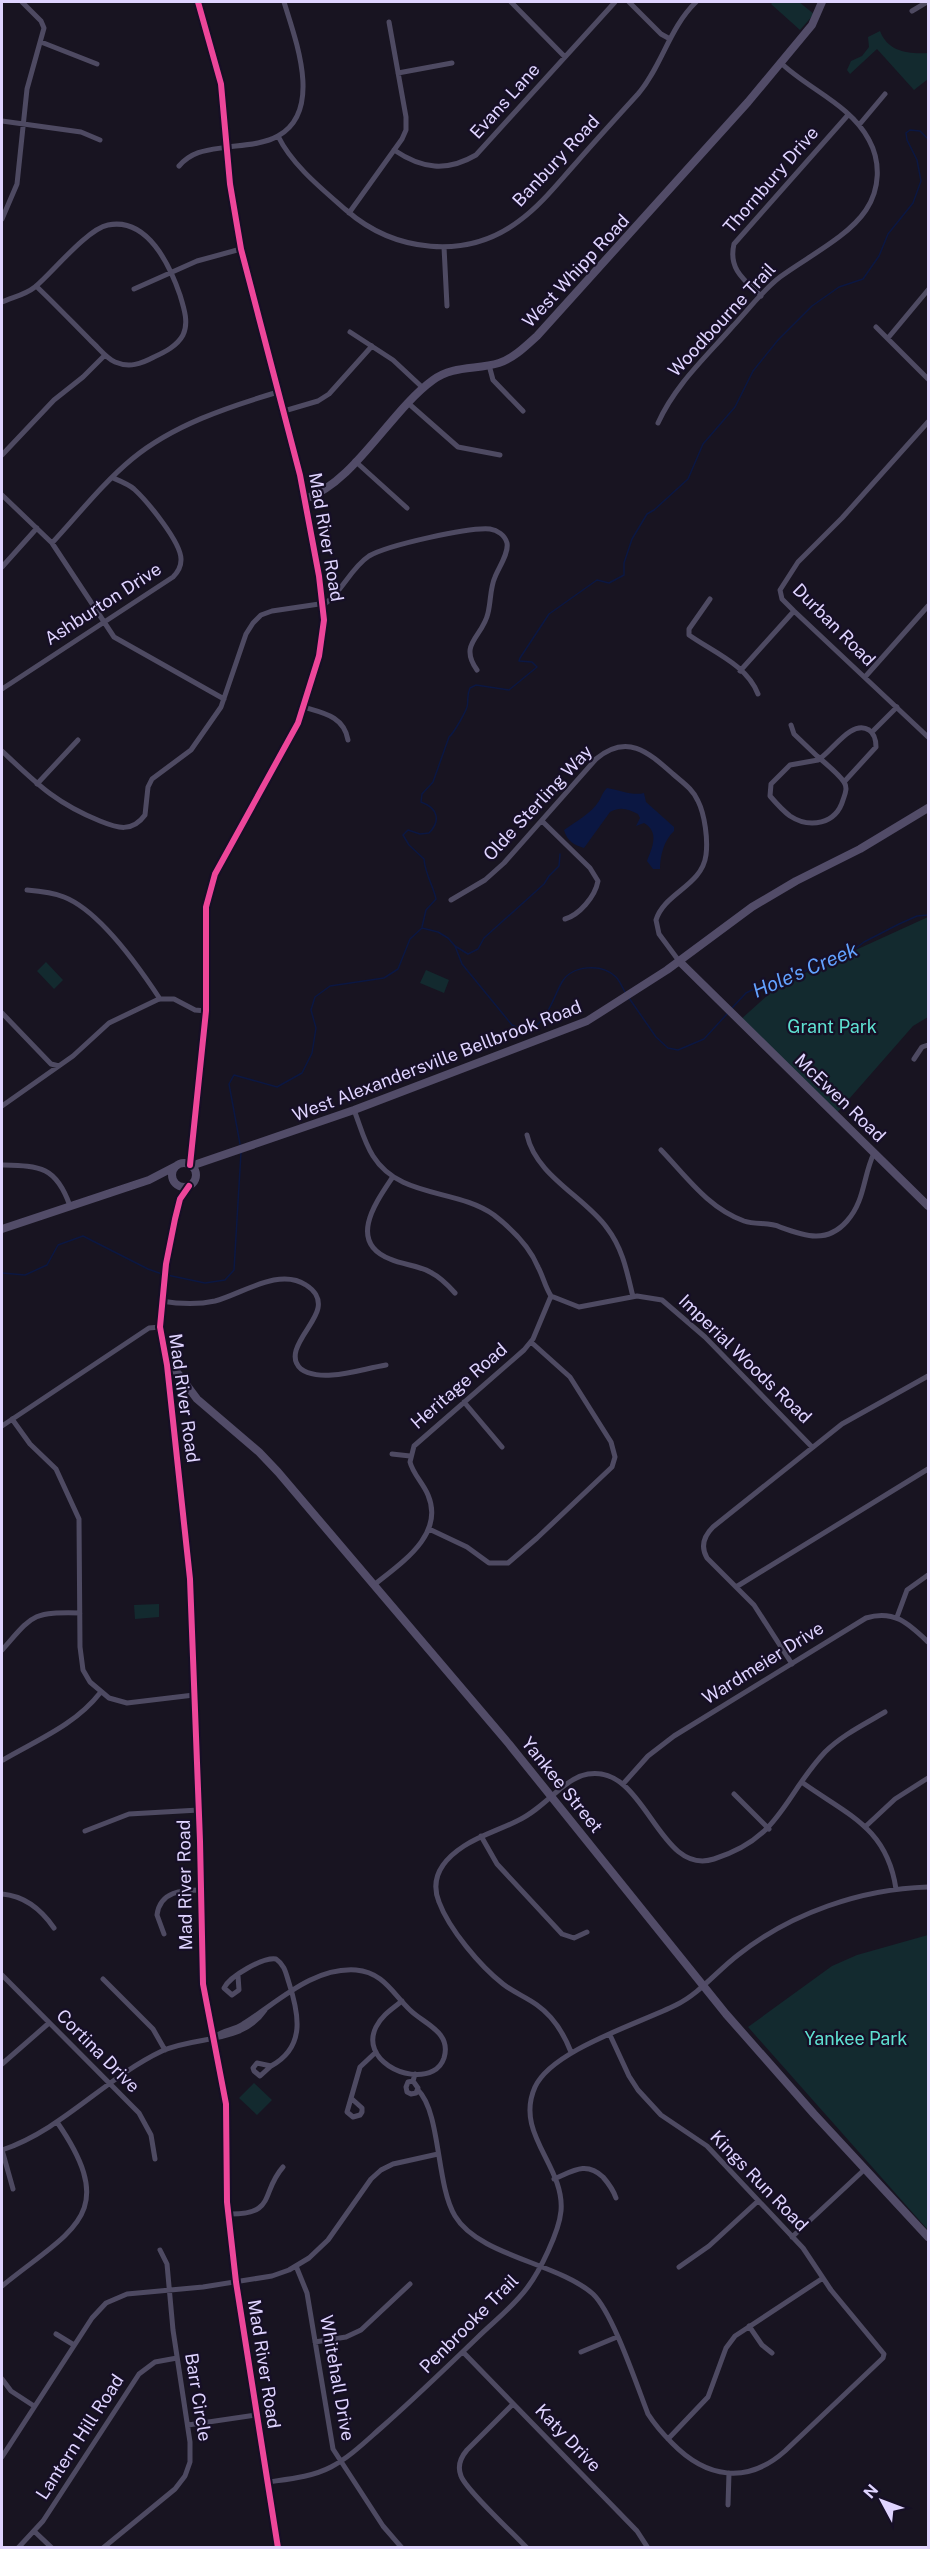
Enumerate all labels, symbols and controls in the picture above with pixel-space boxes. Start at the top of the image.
street label: Evans Lane [465,59,544,143]
street label: Banbury Road [508,111,603,211]
street label: Thornbury Drive [719,122,823,237]
street label: West Whipp Road [518,210,633,332]
street label: Woodbourne Trail [664,258,780,381]
street label: Mad River Road [305,471,348,603]
street label: Ashburton Drive [40,558,165,649]
street label: Durban Road [789,579,880,670]
street label: Olde Sterling Way [479,740,597,865]
water label: Hole's Creek [749,937,861,1003]
street label: West Alexandersville Bellbrook Road [290,996,584,1125]
park label: Grant Park [787,1016,877,1037]
street label: McEwen Road [791,1049,890,1146]
street label: Imperial Woods Road [675,1290,816,1427]
street label: Mad River Road [165,1332,204,1464]
street label: Heritage Road [406,1338,511,1433]
street label: Wardmeier Drive [698,1617,827,1708]
street label: Yankee Street [517,1733,607,1837]
street label: Mad River Road [173,1820,196,1950]
street label: Cortina Drive [53,2005,144,2096]
park label: Yankee Park [805,2028,907,2049]
street label: Kings Run Road [706,2126,813,2235]
street label: Penbrooke Trail [415,2270,522,2377]
street label: Mad River Road [244,2298,285,2430]
street label: Whitehall Drive [316,2313,359,2442]
street label: Barr Circle [181,2351,216,2443]
street label: Lantern Hill Road [31,2370,128,2503]
street label: Katy Drive [531,2400,606,2476]
north arrow [852,2471,912,2531]
text: N [860,2481,882,2502]

